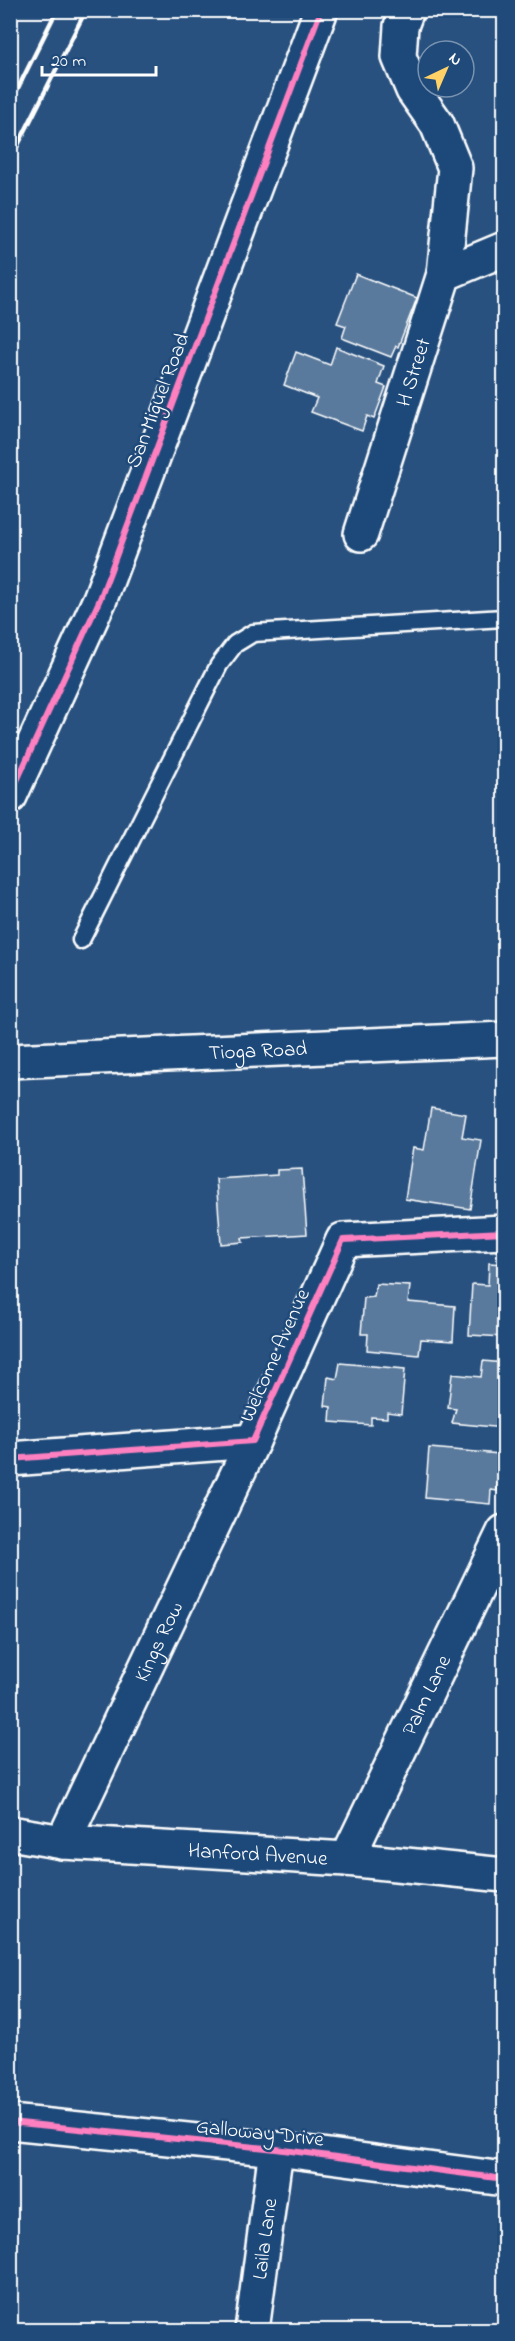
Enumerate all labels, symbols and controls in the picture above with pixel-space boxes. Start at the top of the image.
scale bar [42,39,156,77]
north arrow [416,39,476,99]
text: N [443,47,467,72]
text: 20 m [51,49,86,75]
street label: San Miguel Road [119,329,200,473]
street label: H Street [390,335,440,411]
street label: Tioga Road [208,1035,308,1070]
street label: Welcome Avenue [233,1284,319,1427]
street label: Kings Row [128,1597,192,1688]
street label: Palm Lane [395,1650,460,1741]
street label: Hanford Avenue [187,1837,329,1875]
street label: Galloway Drive [194,2112,326,2158]
street label: Laila Lane [246,2196,286,2282]

